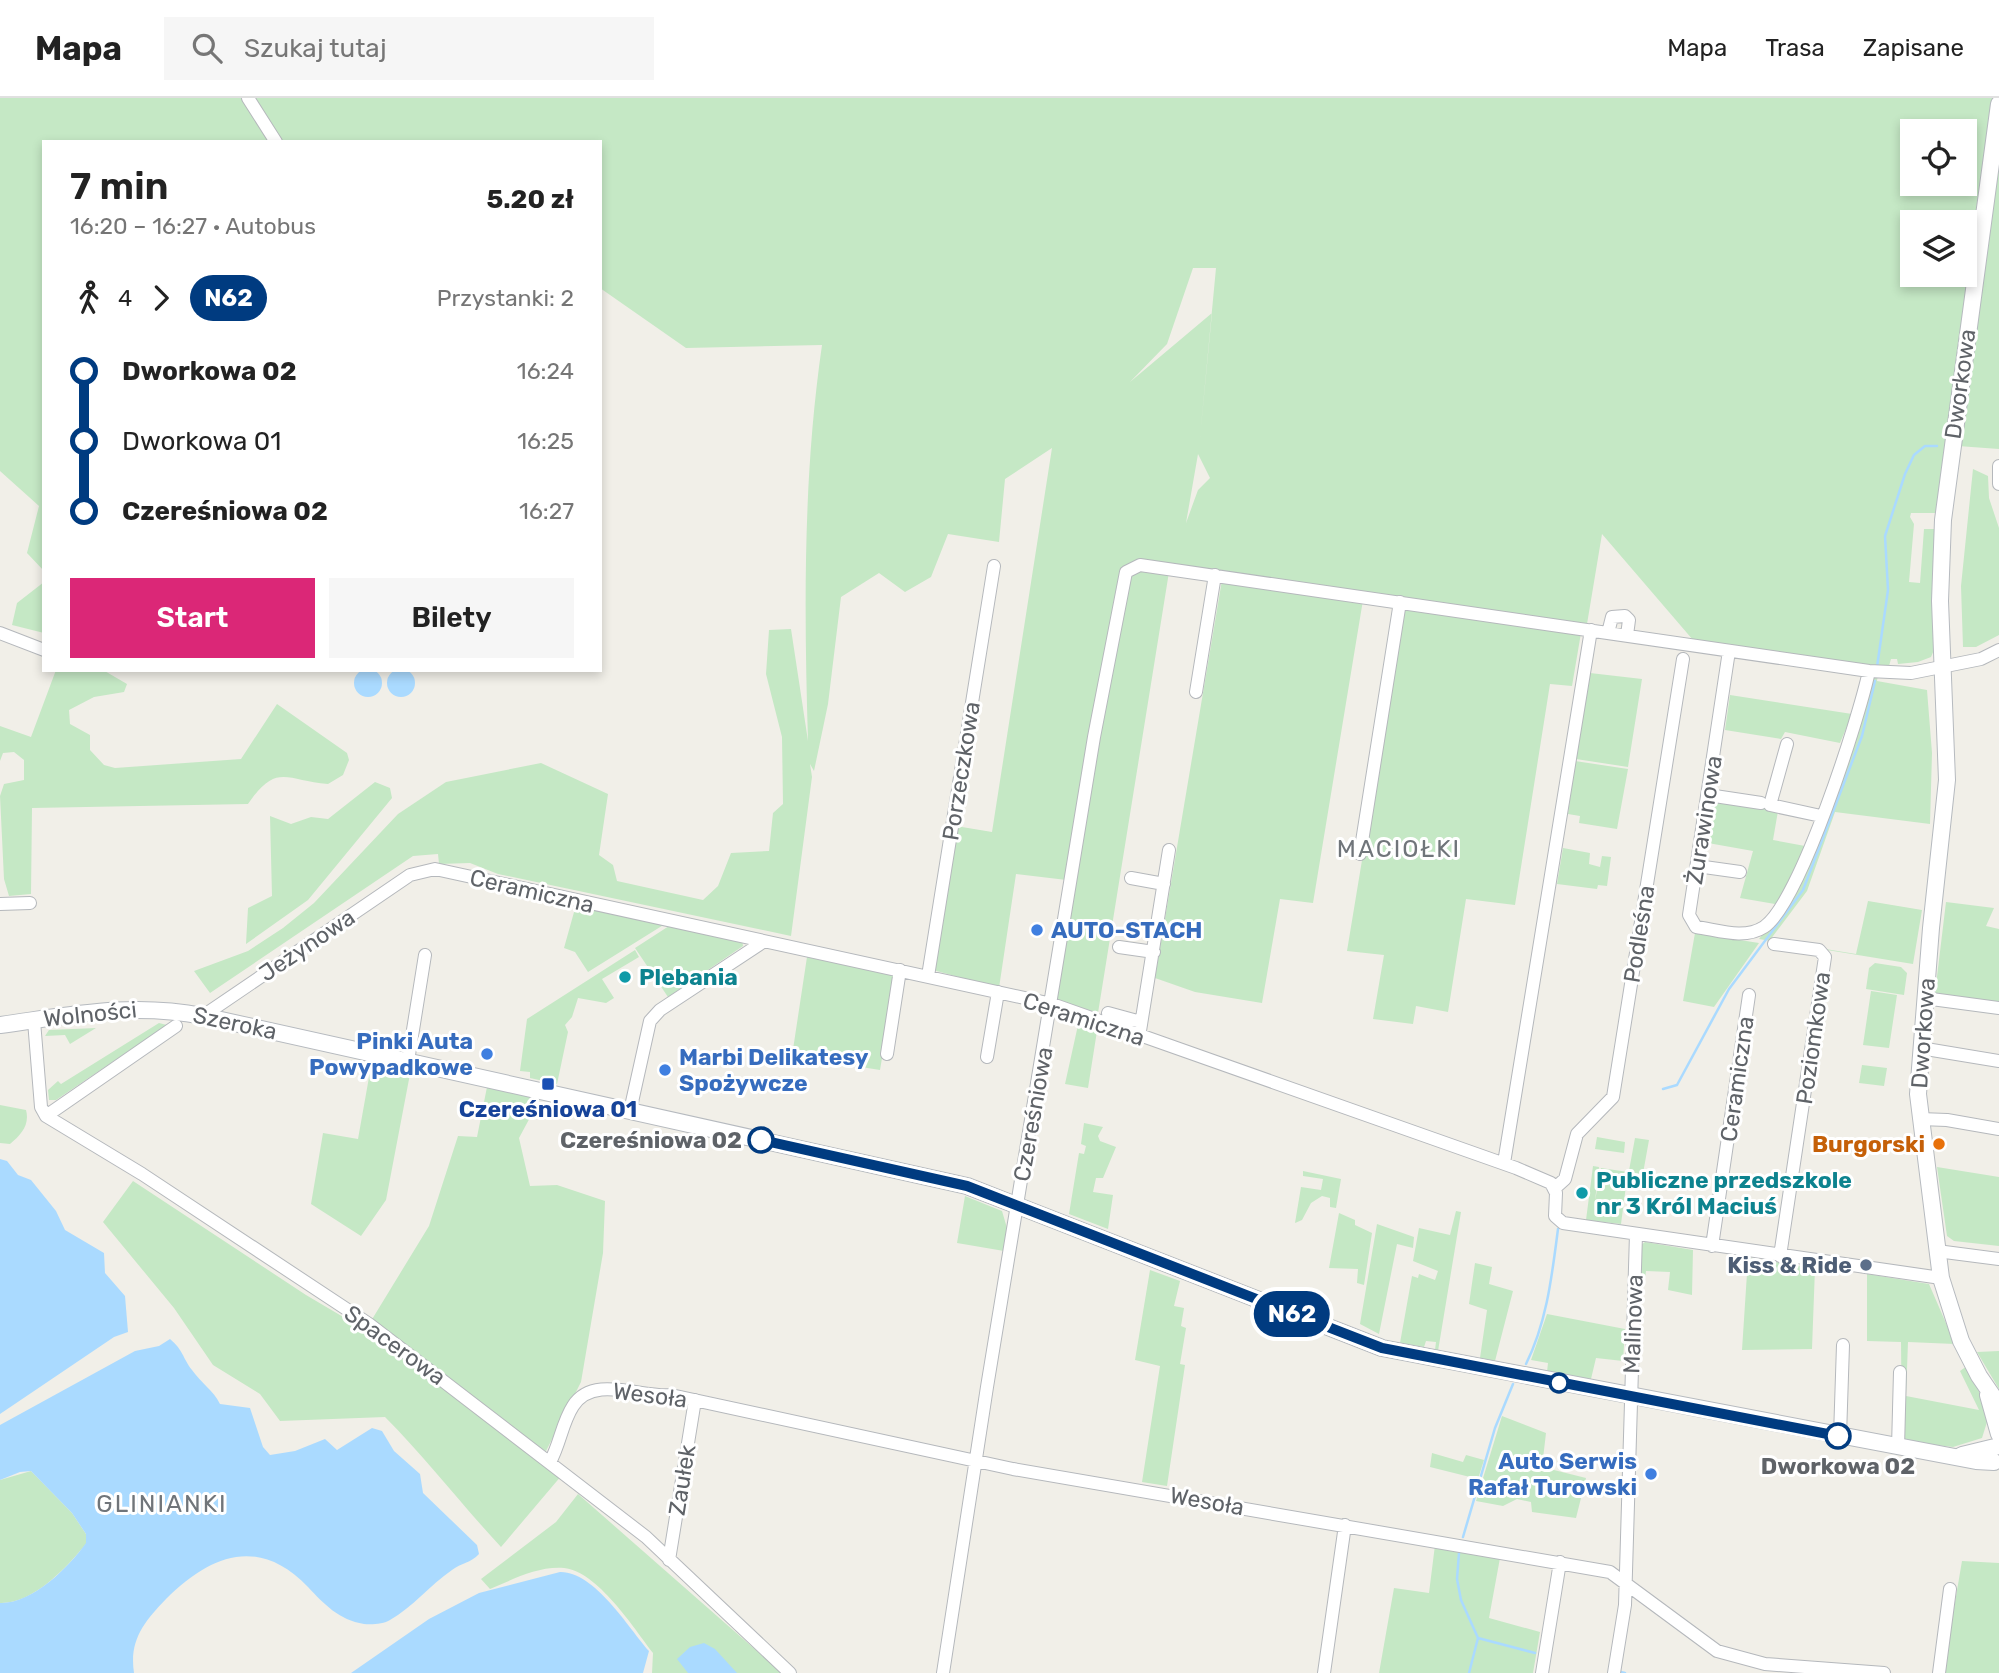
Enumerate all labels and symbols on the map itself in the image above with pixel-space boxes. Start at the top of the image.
street label: Dworkowa [1938,327,1982,441]
street label: Porzeczkowa [936,699,986,843]
street label: Żurawinowa [1680,754,1728,886]
district label: MACIOŁKI [1337,835,1461,863]
street label: Ceramiczna [467,863,597,919]
street label: Podleśna [1617,883,1661,985]
street label: Jeżynowa [254,903,360,987]
place label: AUTO-STACH [1051,916,1203,944]
marker: AUTO-STACH [1029,922,1045,938]
place label: Plebania [639,963,738,991]
marker: Plebania [617,969,633,985]
street label: Poziomkowa [1790,970,1836,1106]
street label: Dworkowa [1905,977,1941,1089]
street label: Ceramiczna [1020,986,1148,1052]
street label: Wolności [42,995,138,1033]
street label: Szeroka [191,1000,279,1046]
street label: Ceramiczna [1714,1014,1760,1144]
place label: Pinki Auta Powypadkowe [309,1027,473,1081]
place label: Marbi Delikatesy Spożywcze [679,1043,869,1097]
street label: Czereśniowa [1007,1045,1059,1183]
marker: Pinki Auta Powypadkowe [479,1046,495,1062]
marker: Marbi Delikatesy Spożywcze [657,1062,673,1078]
marker: Czereśniowa 01 [540,1076,556,1092]
place label: Czereśniowa 01 [459,1095,637,1123]
place label: Czereśniowa 02 [560,1126,742,1154]
marker: Czereśniowa 02 [748,1127,774,1153]
place label: Burgorski [1812,1130,1925,1158]
marker: Burgorski [1931,1136,1947,1152]
place label: Publiczne przedszkole nr 3 Król Maciuś [1596,1166,1852,1220]
marker: Publiczne przedszkole nr 3 Król Maciuś [1574,1185,1590,1201]
place label: Kiss & Ride [1727,1251,1852,1279]
marker: Kiss & Ride [1858,1257,1874,1273]
street label: Malinowa [1617,1274,1649,1374]
line badge: N62 [1252,1291,1332,1337]
street label: Spacerowa [339,1299,451,1391]
unlabelled marker [1549,1373,1569,1393]
street label: Wesoła [611,1377,689,1413]
marker: Dworkowa 02 [1825,1423,1851,1449]
street label: Zaułek [663,1442,701,1517]
place label: Auto Serwis Rafał Turowski [1468,1447,1637,1501]
place label: Dworkowa 02 [1761,1452,1915,1480]
marker: Auto Serwis Rafał Turowski [1643,1466,1659,1482]
street label: Wesoła [1168,1481,1246,1521]
district label: GLINIANKI [96,1490,228,1518]

